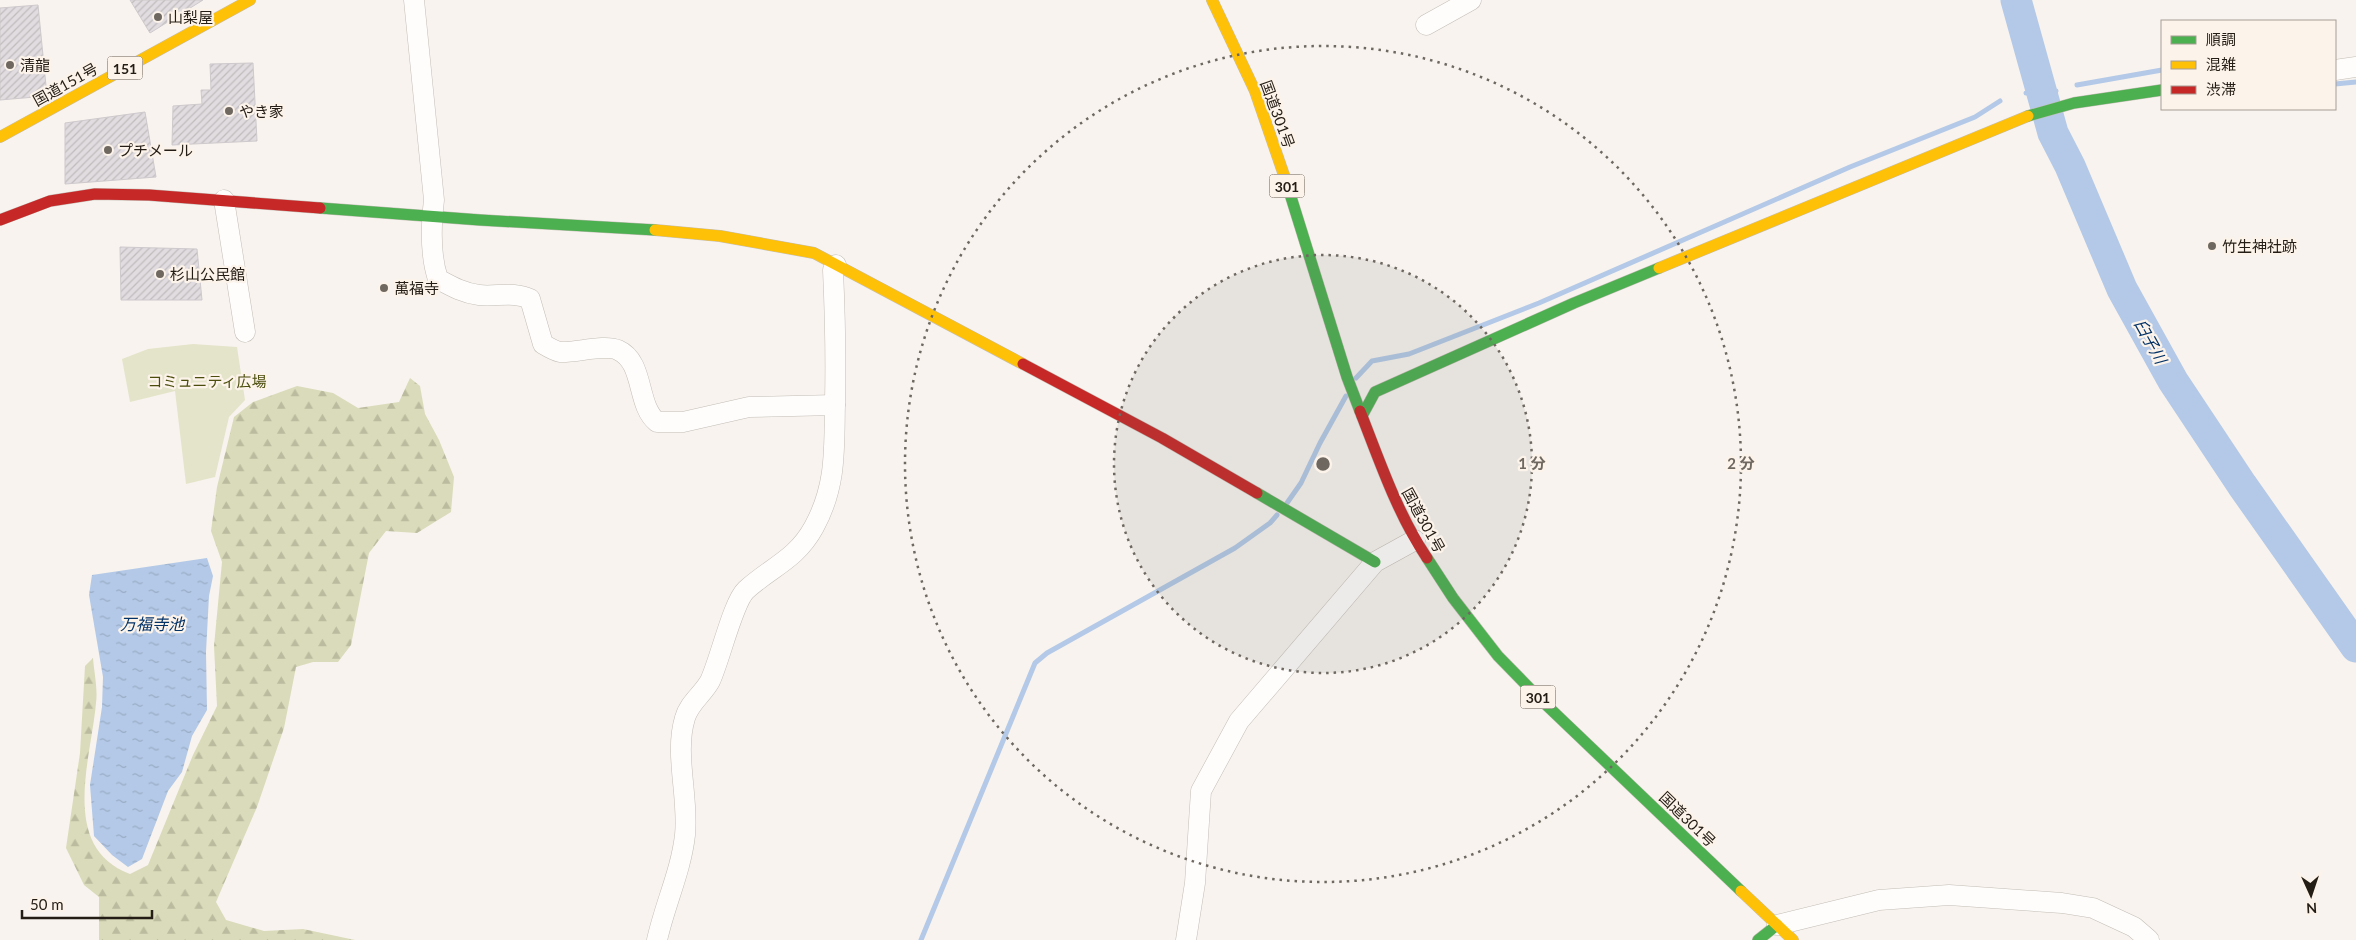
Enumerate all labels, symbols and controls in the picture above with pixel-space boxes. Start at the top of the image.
place label: 山梨屋 [168,8,213,26]
marker: 山梨屋 [152,11,164,23]
legend [2161,20,2336,110]
text: 順調 [2206,30,2236,48]
text: 混雑 [2206,55,2236,73]
place label: 清龍 [20,56,50,74]
road number: 151 [108,56,142,80]
marker: 清龍 [4,59,16,71]
street label: 国道151号 [30,59,100,109]
street label: 国道301号 [1257,78,1299,150]
text: 渋滞 [2206,80,2236,98]
place label: やき家 [239,102,284,120]
marker: やき家 [223,105,235,117]
place label: プチメール [118,141,193,159]
marker: プチメール [102,144,114,156]
road number: 301 [1270,175,1304,198]
place label: 竹生神社跡 [2222,237,2297,255]
marker: 竹生神社跡 [2206,240,2218,252]
place label: 杉山公民館 [170,265,245,283]
marker: 杉山公民館 [154,268,166,280]
place label: 萬福寺 [394,279,439,297]
marker: 萬福寺 [378,282,390,294]
water label: 臼子川 [2131,315,2172,368]
park label: コミュニティ広場 [147,372,267,390]
text: 1 分 [1518,454,1546,472]
text: 2 分 [1727,454,1755,472]
centre of rings [1314,455,1332,473]
street label: 国道301号 [1399,485,1449,555]
water label: 万福寺池 [120,614,186,633]
road number: 301 [1520,686,1556,709]
street label: 国道301号 [1656,788,1720,850]
north arrow [2286,870,2336,920]
scale bar [22,888,152,920]
text: 50 m [30,895,64,913]
text: N [2306,900,2318,917]

